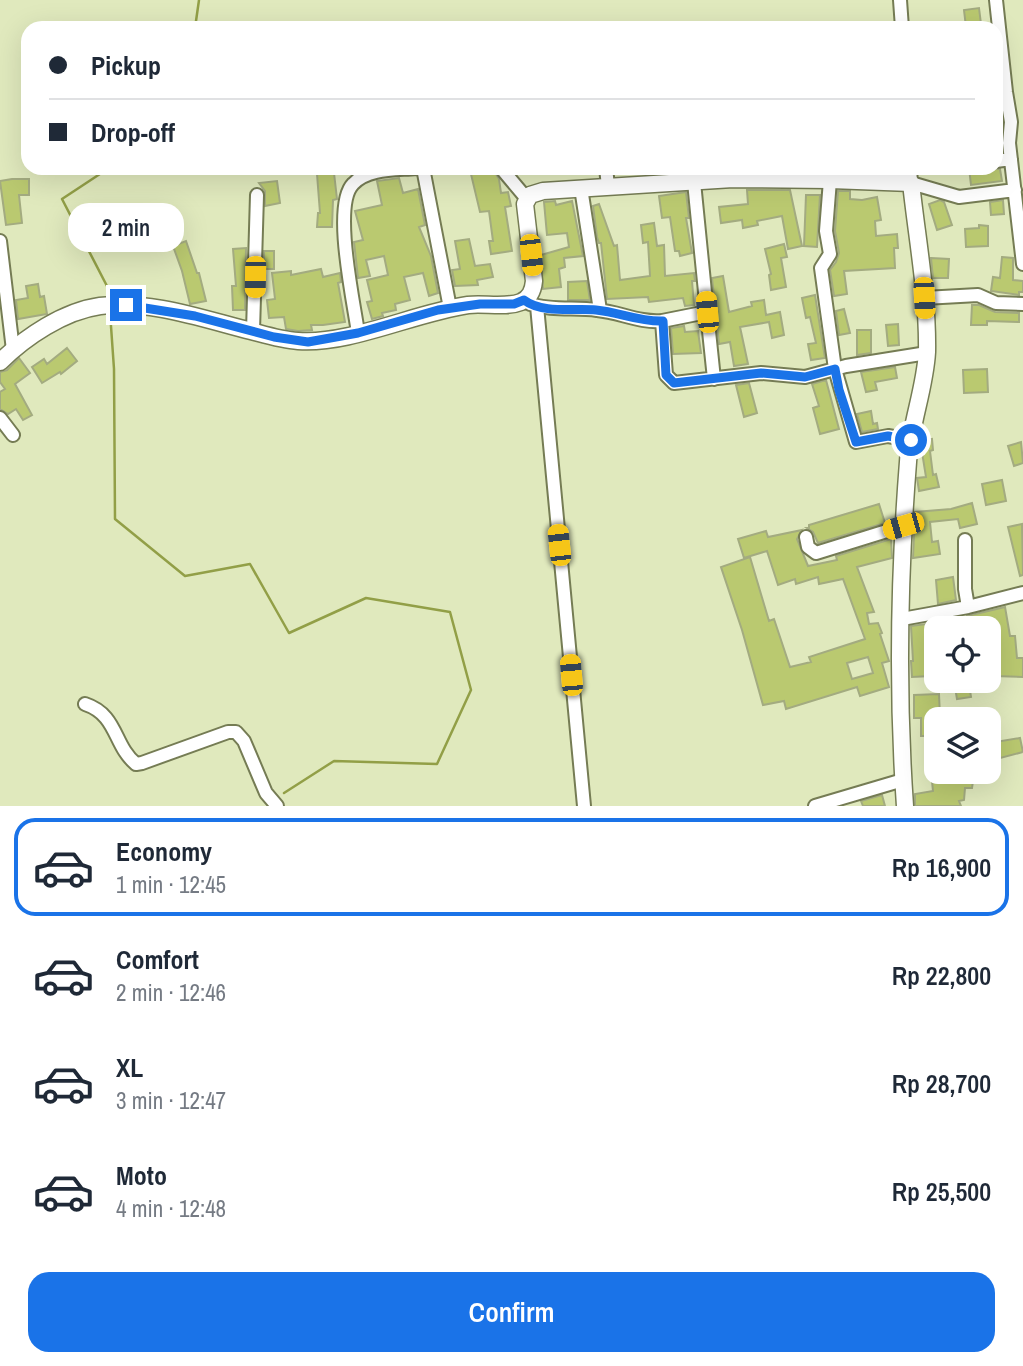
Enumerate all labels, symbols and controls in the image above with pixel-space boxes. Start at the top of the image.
text: Pickup [91,48,161,83]
text: Drop-off [91,115,175,150]
callout: 2 min [68,204,184,252]
text: 2 min [102,212,150,243]
car [519,233,544,277]
car [245,256,266,298]
car [913,276,936,320]
route end [110,289,142,321]
car [695,290,720,334]
route start [895,424,927,456]
car [880,510,927,542]
car [547,523,572,567]
map controls [924,616,1001,784]
button: locate [924,616,1001,693]
car [559,653,584,697]
button: layers [924,707,1001,784]
text: Economy [116,834,212,869]
icon: car [32,836,95,899]
text: Rp 16,900 [892,850,991,885]
text: 1 min · 12:45 [116,869,226,900]
text: Comfort [116,942,199,977]
icon: car [32,944,95,1007]
text: Rp 22,800 [892,958,991,993]
text: 2 min · 12:46 [116,977,226,1008]
text: XL [116,1050,143,1085]
icon: car [32,1052,95,1115]
text: Rp 28,700 [892,1066,991,1101]
text: 3 min · 12:47 [116,1085,226,1116]
text: Moto [116,1158,167,1193]
icon: car [32,1160,95,1223]
text: Rp 25,500 [892,1174,991,1209]
text: 4 min · 12:48 [116,1193,226,1224]
button: Confirm [28,1272,995,1352]

